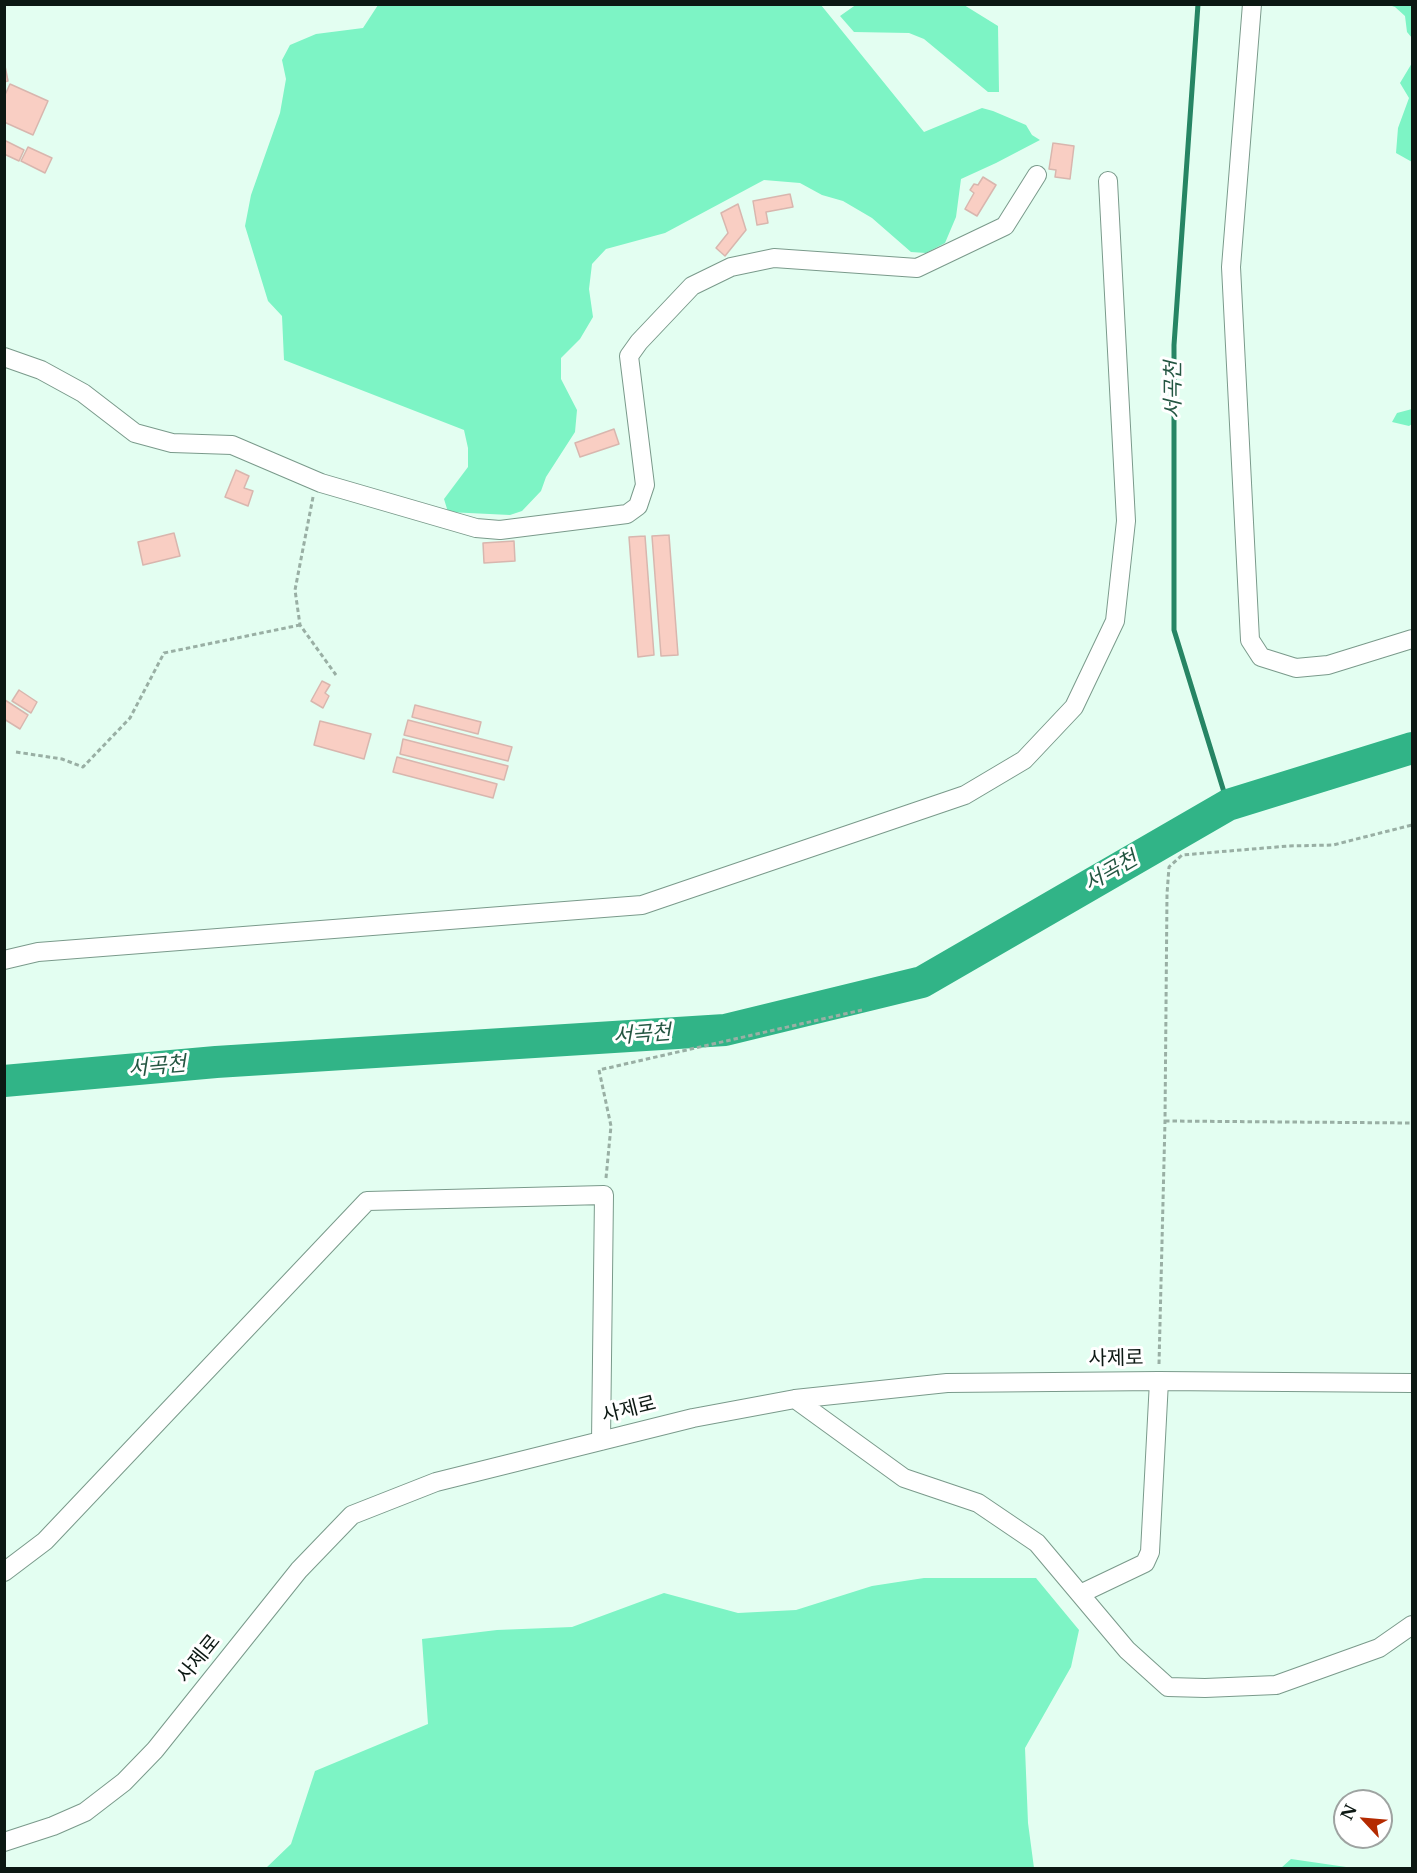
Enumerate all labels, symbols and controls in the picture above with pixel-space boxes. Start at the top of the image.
water label: 서곡천 [1161,361,1187,419]
water label: 서곡천 [1080,847,1142,897]
water label: 서곡천 [612,1020,672,1050]
water label: 서곡천 [127,1052,187,1082]
street label: 사제로 [1088,1347,1144,1371]
street label: 사제로 [599,1392,659,1428]
street label: 사제로 [172,1630,226,1688]
north arrow [1333,1789,1393,1849]
text: N [1336,1801,1361,1823]

